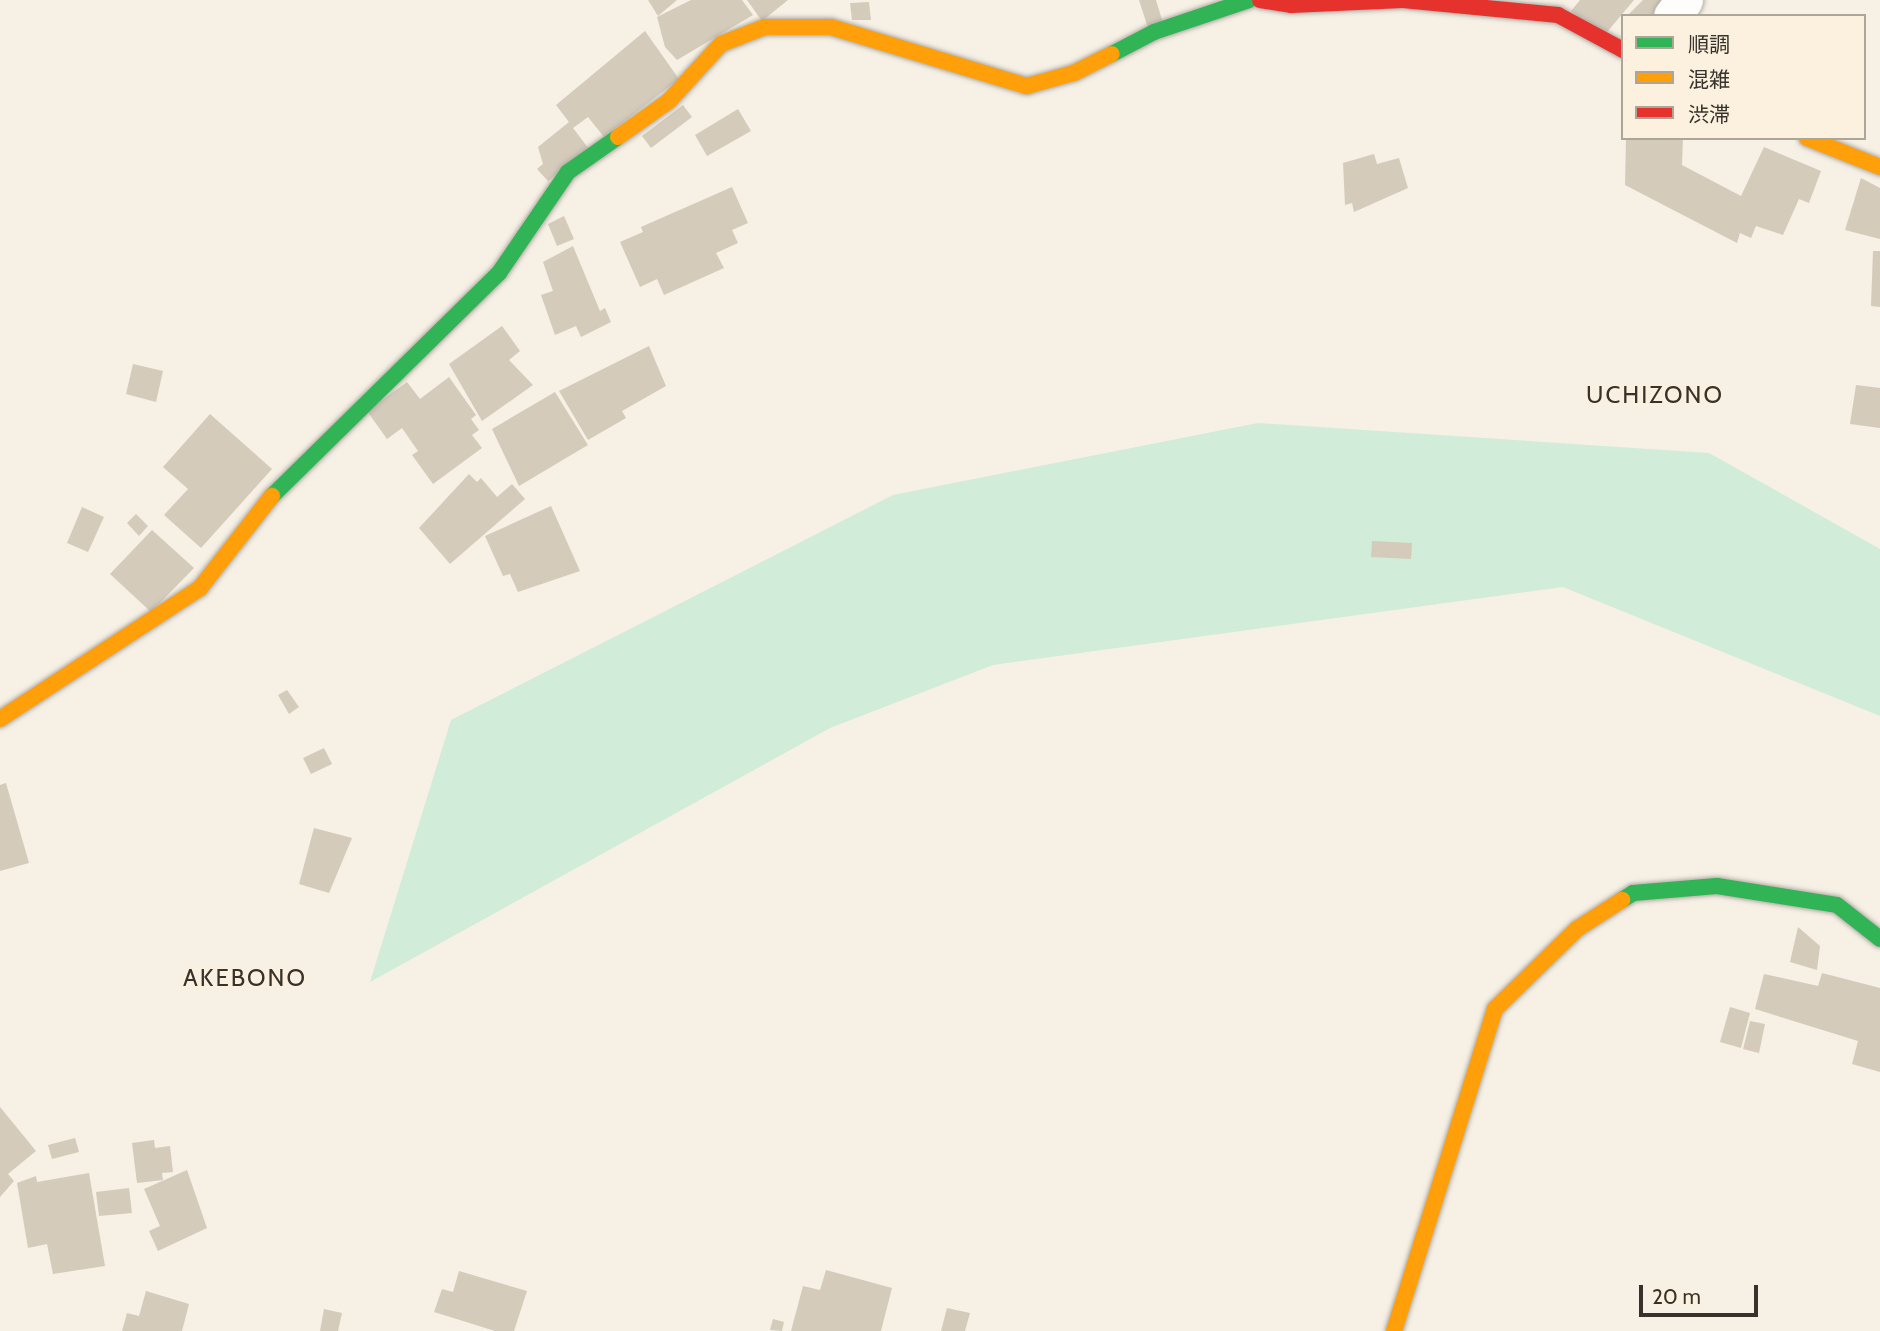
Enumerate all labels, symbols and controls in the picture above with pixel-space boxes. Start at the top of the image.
legend [1621,14,1866,140]
text: 順調 [1688,32,1730,57]
text: 混雑 [1688,67,1730,92]
text: 渋滞 [1688,102,1730,127]
district label: UCHIZONO [1587,381,1723,409]
district label: AKEBONO [184,964,306,992]
scale bar [1642,1272,1761,1316]
text: 20 m [1652,1284,1701,1309]

